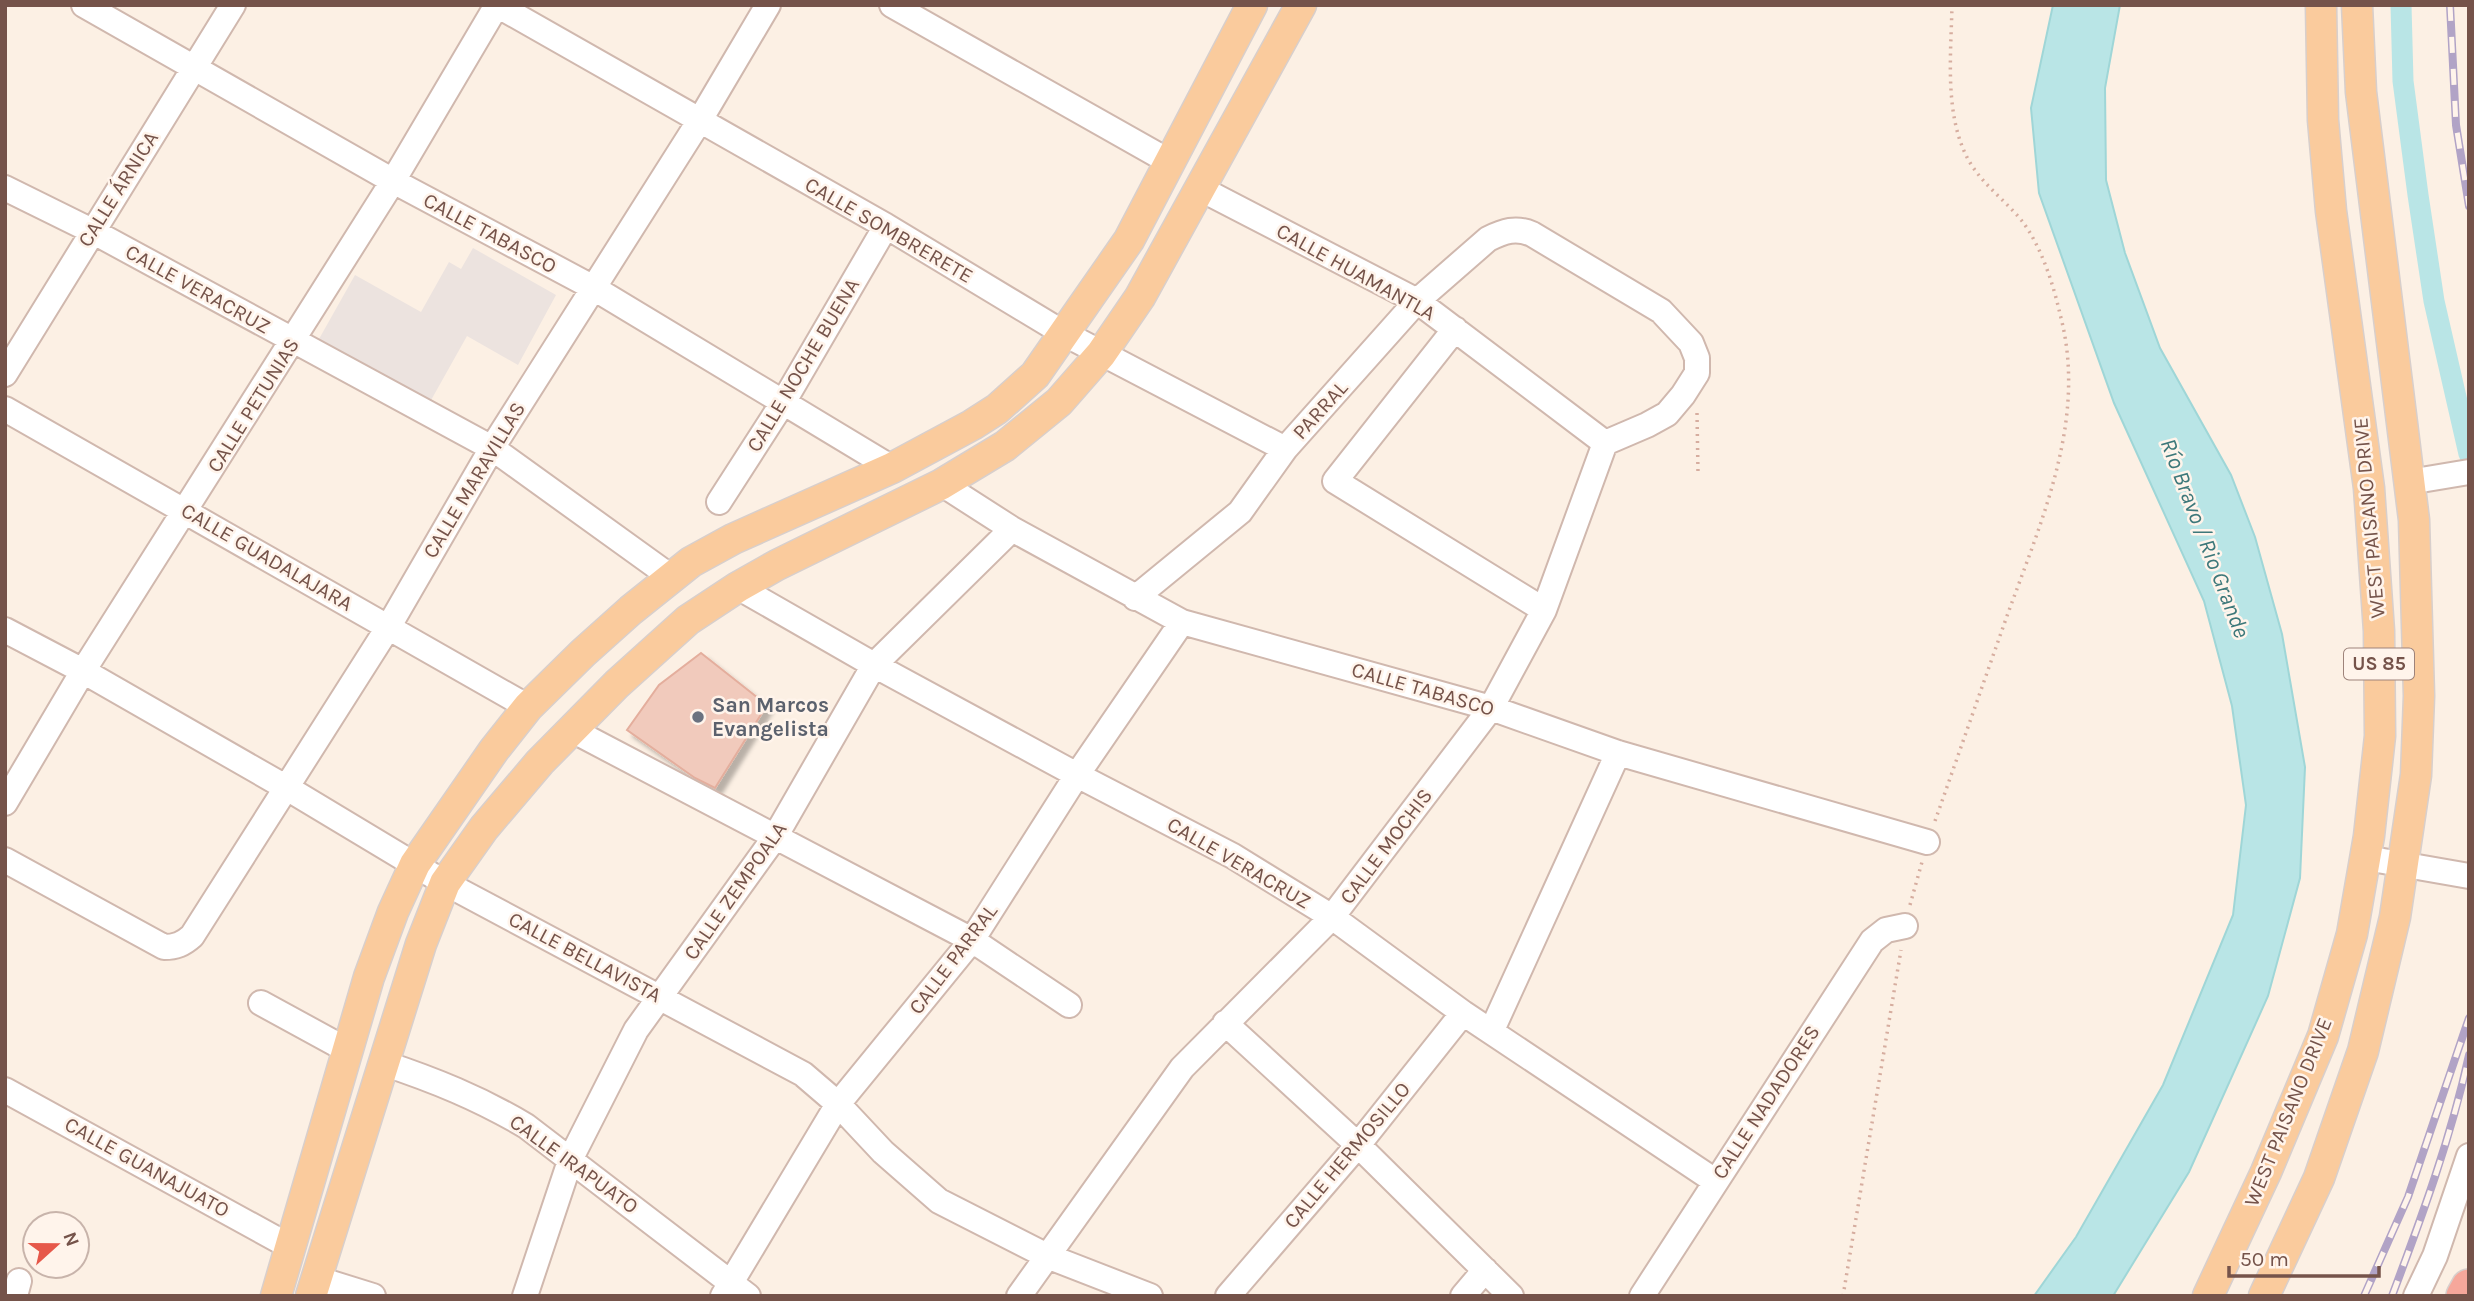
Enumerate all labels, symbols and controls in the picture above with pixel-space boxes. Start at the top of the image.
street label: CALLE ÁRNICA [73,127,163,251]
street label: CALLE SOMBRERETE [801,172,977,288]
street label: CALLE TABASCO [419,188,561,278]
street label: CALLE HUAMANTLA [1272,218,1440,326]
street label: CALLE VERACRUZ [121,239,275,339]
street label: CALLE NOCHE BUENA [742,274,864,456]
street label: CALLE PETUNIAS [202,333,304,477]
street label: PARRAL [1288,376,1353,444]
street label: CALLE MARAVILLAS [418,398,530,562]
street label: WEST PAISANO DRIVE [2348,417,2390,619]
water label: Río Bravo / Rio Grande [2155,435,2256,642]
street label: CALLE GUADALAJARA [177,498,357,616]
road number: US 85 [2344,649,2414,680]
street label: CALLE TABASCO [1349,657,1497,721]
place label: San Marcos Evangelista [712,693,829,741]
marker: San Marcos Evangelista [690,709,706,725]
street label: CALLE MOCHIS [1335,784,1437,908]
street label: CALLE VERACRUZ [1163,812,1315,914]
street label: CALLE ZEMPOALA [679,818,791,964]
street label: CALLE PARRAL [904,899,1002,1019]
street label: CALLE BELLAVISTA [505,907,665,1007]
street label: WEST PAISANO DRIVE [2239,1014,2337,1210]
street label: CALLE NADADORES [1707,1021,1825,1183]
street label: CALLE HERMOSILLO [1279,1077,1415,1233]
street label: CALLE IRAPUATO [505,1109,643,1219]
street label: CALLE GUANAJUATO [60,1112,234,1222]
north arrow [21,1210,91,1280]
text: N [58,1229,84,1250]
scale bar [2229,1234,2380,1278]
text: 50 m [2240,1247,2289,1271]

